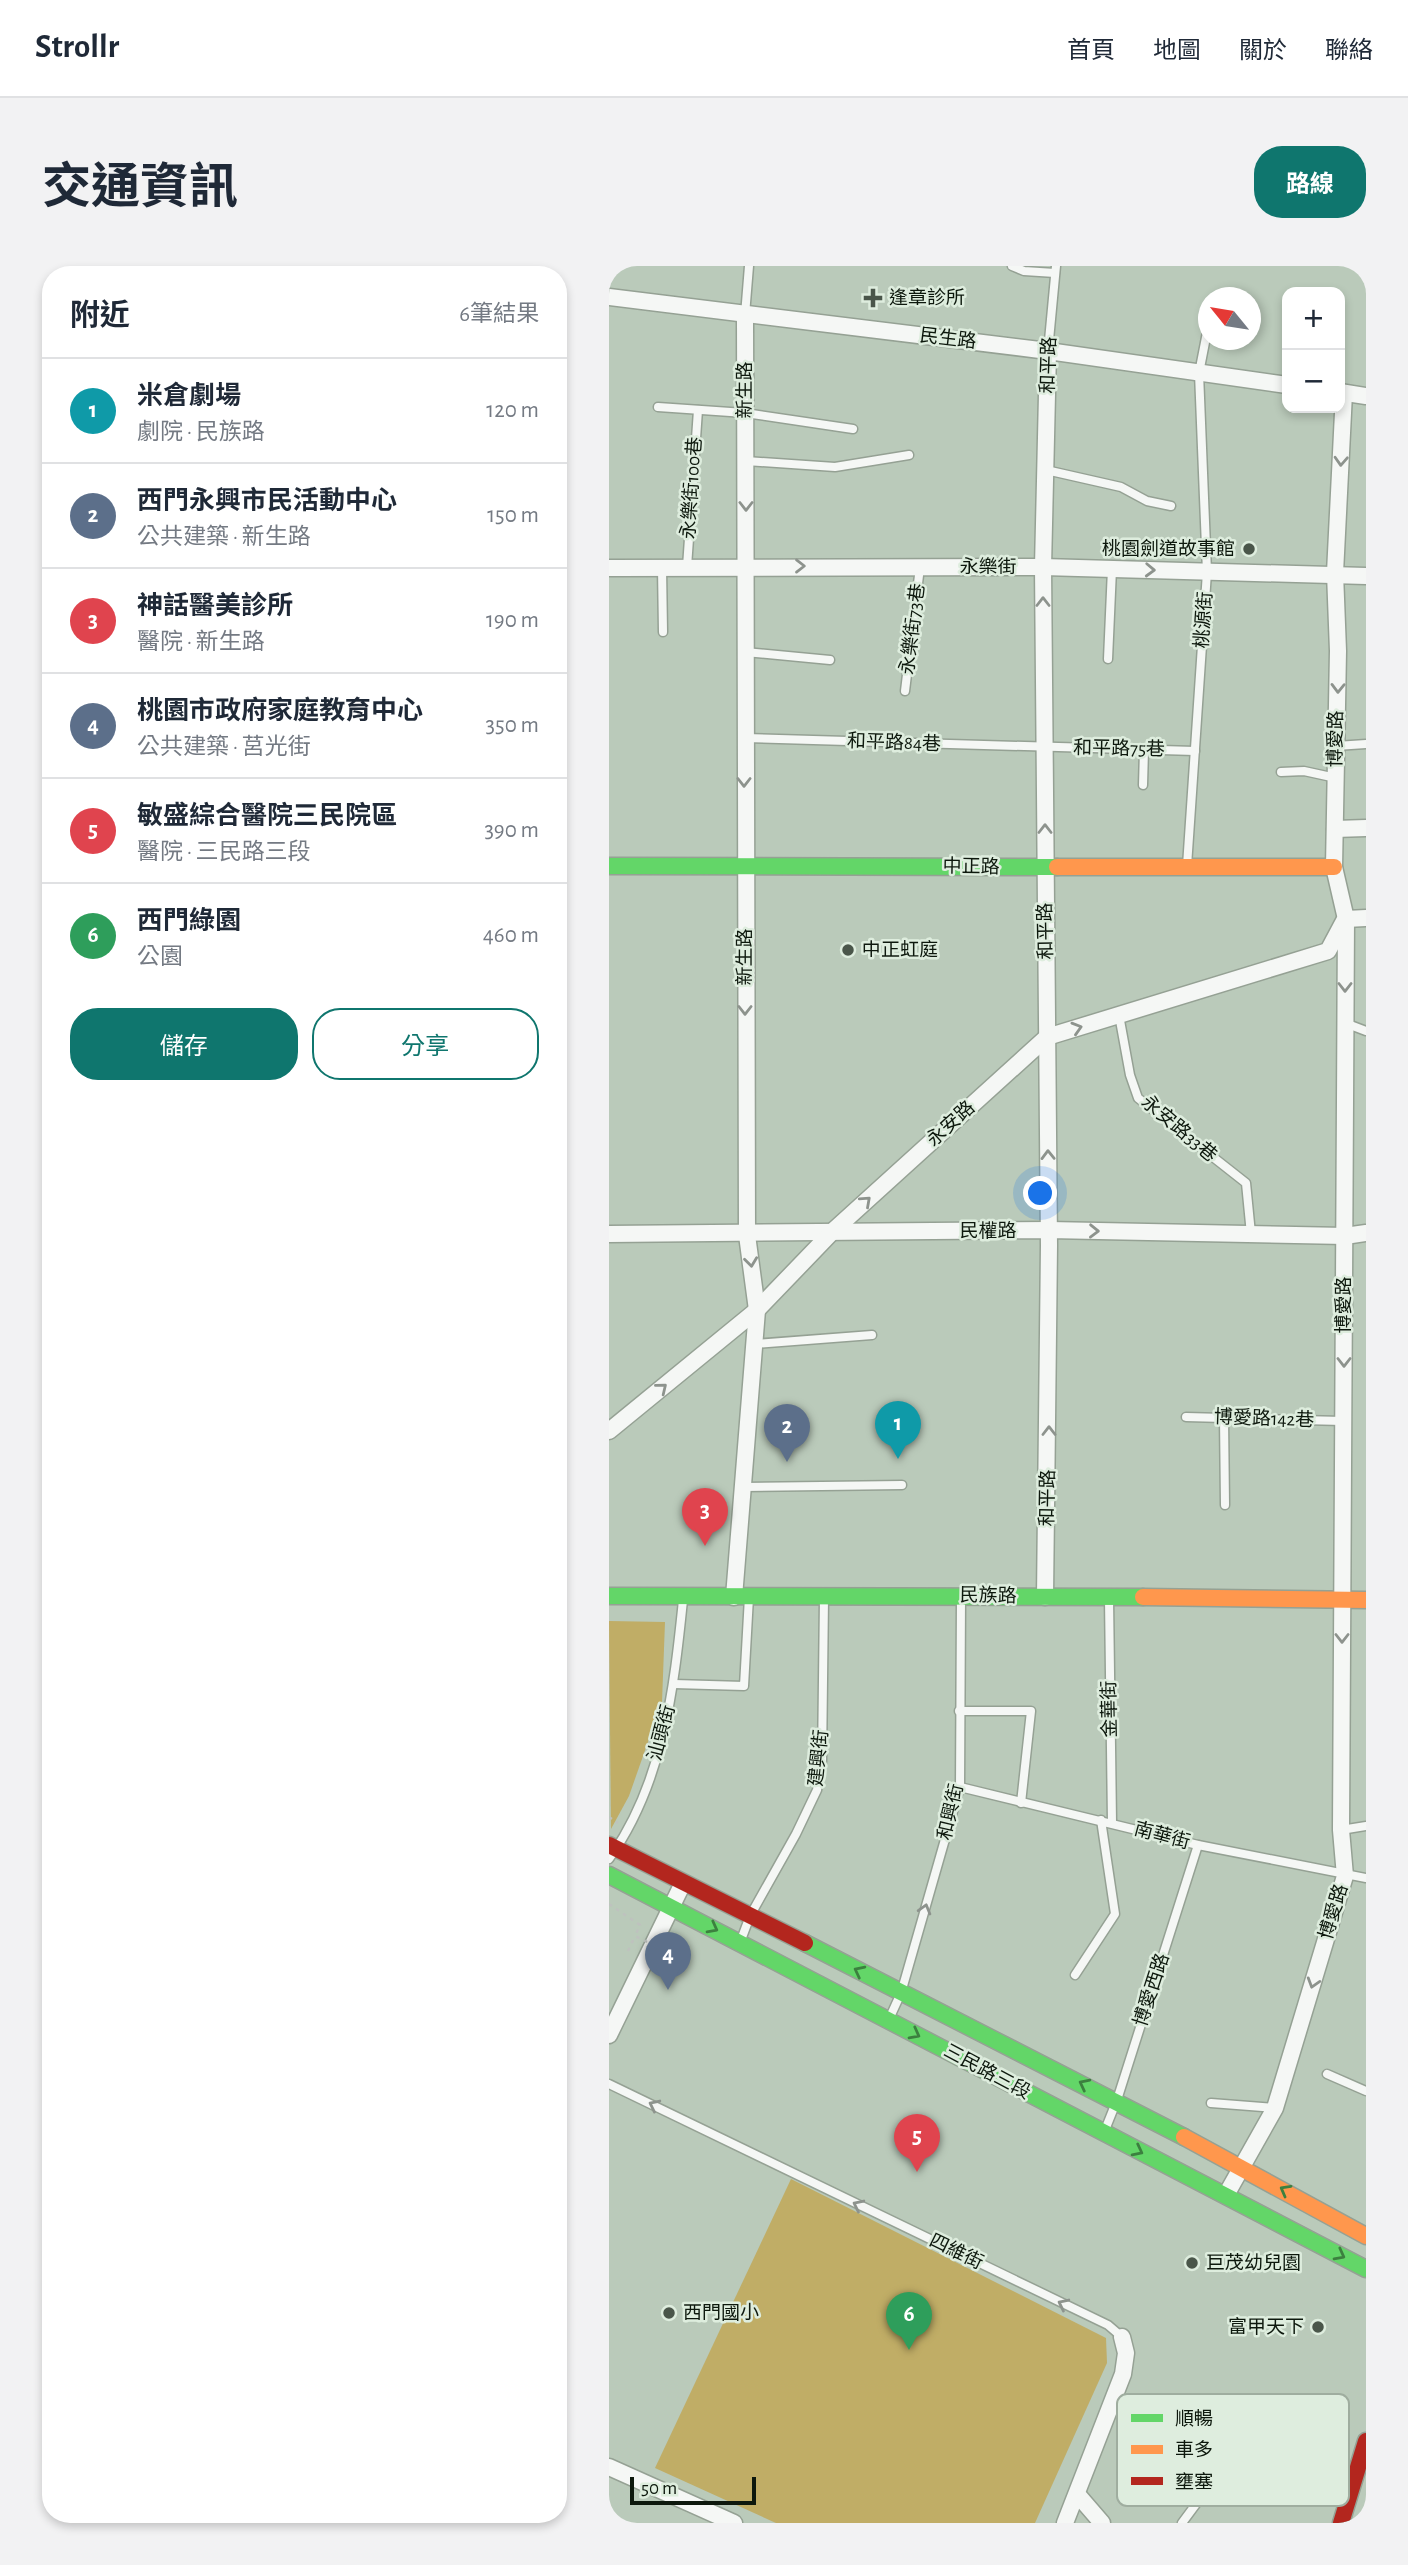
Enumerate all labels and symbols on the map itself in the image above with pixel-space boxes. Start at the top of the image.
place label: 逢章診所 [889,287,965,308]
north arrow [1198,287,1261,350]
marker: 逢章診所 [863,288,883,308]
street label: 民生路 [919,325,978,352]
street label: 和平路 [1038,336,1059,394]
street label: 新生路 [734,361,755,419]
street label: 永樂街100巷 [677,436,705,540]
one-way arrow [1333,456,1348,467]
one-way arrow [738,501,754,512]
place label: 桃園劍道故事館 [1102,538,1235,559]
marker: 桃園劍道故事館 [1241,541,1257,557]
street label: 永樂街 [959,556,1017,577]
one-way arrow [795,558,805,574]
one-way arrow [1145,562,1155,578]
street label: 永樂街73巷 [896,582,928,676]
street label: 桃源街 [1192,591,1215,649]
one-way arrow [1035,596,1051,606]
one-way arrow [1330,683,1345,694]
street label: 博愛路 [1324,710,1346,768]
street label: 和平路84巷 [847,730,941,754]
street label: 和平路75巷 [1073,737,1165,759]
one-way arrow [737,777,752,788]
one-way arrow [1037,823,1053,834]
street label: 中正路 [942,856,1000,877]
street label: 和平路 [1035,902,1056,960]
street label: 新生路 [734,928,755,986]
place label: 中正虹庭 [862,939,938,960]
marker: 中正虹庭 [840,942,856,958]
one-way arrow [1337,983,1353,993]
one-way arrow [737,1005,753,1016]
one-way arrow [1071,1021,1083,1036]
street label: 永安路33巷 [1138,1091,1222,1166]
street label: 永安路 [922,1096,979,1150]
one-way arrow [1040,1149,1056,1159]
your location [1023,1176,1057,1210]
one-way arrow [858,1197,871,1210]
street label: 民權路 [959,1221,1017,1241]
one-way arrow [1089,1223,1099,1239]
one-way arrow [743,1256,758,1268]
street label: 博愛路 [1333,1276,1354,1334]
one-way arrow [1336,1357,1352,1368]
one-way arrow [654,1383,666,1396]
pin: 1 [875,1401,921,1459]
pin: 2 [764,1404,810,1462]
street label: 博愛路142巷 [1214,1406,1315,1430]
one-way arrow [1041,1425,1057,1436]
street label: 和平路 [1037,1469,1058,1527]
pin: 3 [682,1488,728,1546]
street label: 民族路 [959,1585,1017,1606]
one-way arrow [1334,1634,1350,1644]
street label: 金華街 [1098,1680,1120,1738]
street label: 汕頭街 [644,1703,679,1763]
street label: 建興街 [806,1729,831,1787]
street label: 和興街 [934,1782,967,1842]
street label: 南華街 [1132,1818,1192,1853]
street label: 博愛路 [1315,1881,1351,1942]
one-way arrow [917,1903,932,1915]
one-way arrow [706,1920,718,1934]
pin: 4 [645,1932,691,1990]
street label: 博愛西路 [1129,1950,1173,2029]
one-way arrow [854,1966,866,1980]
one-way arrow [1306,1977,1321,1989]
one-way arrow [908,2025,920,2039]
street label: 三民路三段 [941,2040,1034,2103]
one-way arrow [1079,2078,1091,2092]
one-way arrow [649,2100,661,2114]
pin: 5 [894,2114,940,2172]
one-way arrow [1131,2142,1143,2156]
one-way arrow [1280,2185,1292,2198]
one-way arrow [853,2199,865,2213]
street label: 四維街 [926,2230,986,2273]
one-way arrow [1333,2247,1345,2261]
place label: 巨茂幼兒園 [1206,2253,1301,2273]
marker: 巨茂幼兒園 [1184,2255,1200,2271]
pin: 6 [886,2292,932,2350]
one-way arrow [1058,2298,1070,2312]
place label: 西門國小 [683,2302,759,2323]
marker: 西門國小 [661,2305,677,2321]
place label: 富甲天下 [1228,2316,1304,2337]
marker: 富甲天下 [1310,2319,1326,2335]
legend [1117,2394,1349,2506]
text: 順暢 [1175,2409,1213,2429]
text: 車多 [1175,2440,1213,2460]
text: 壅塞 [1175,2472,1213,2492]
scale bar [630,2474,756,2506]

